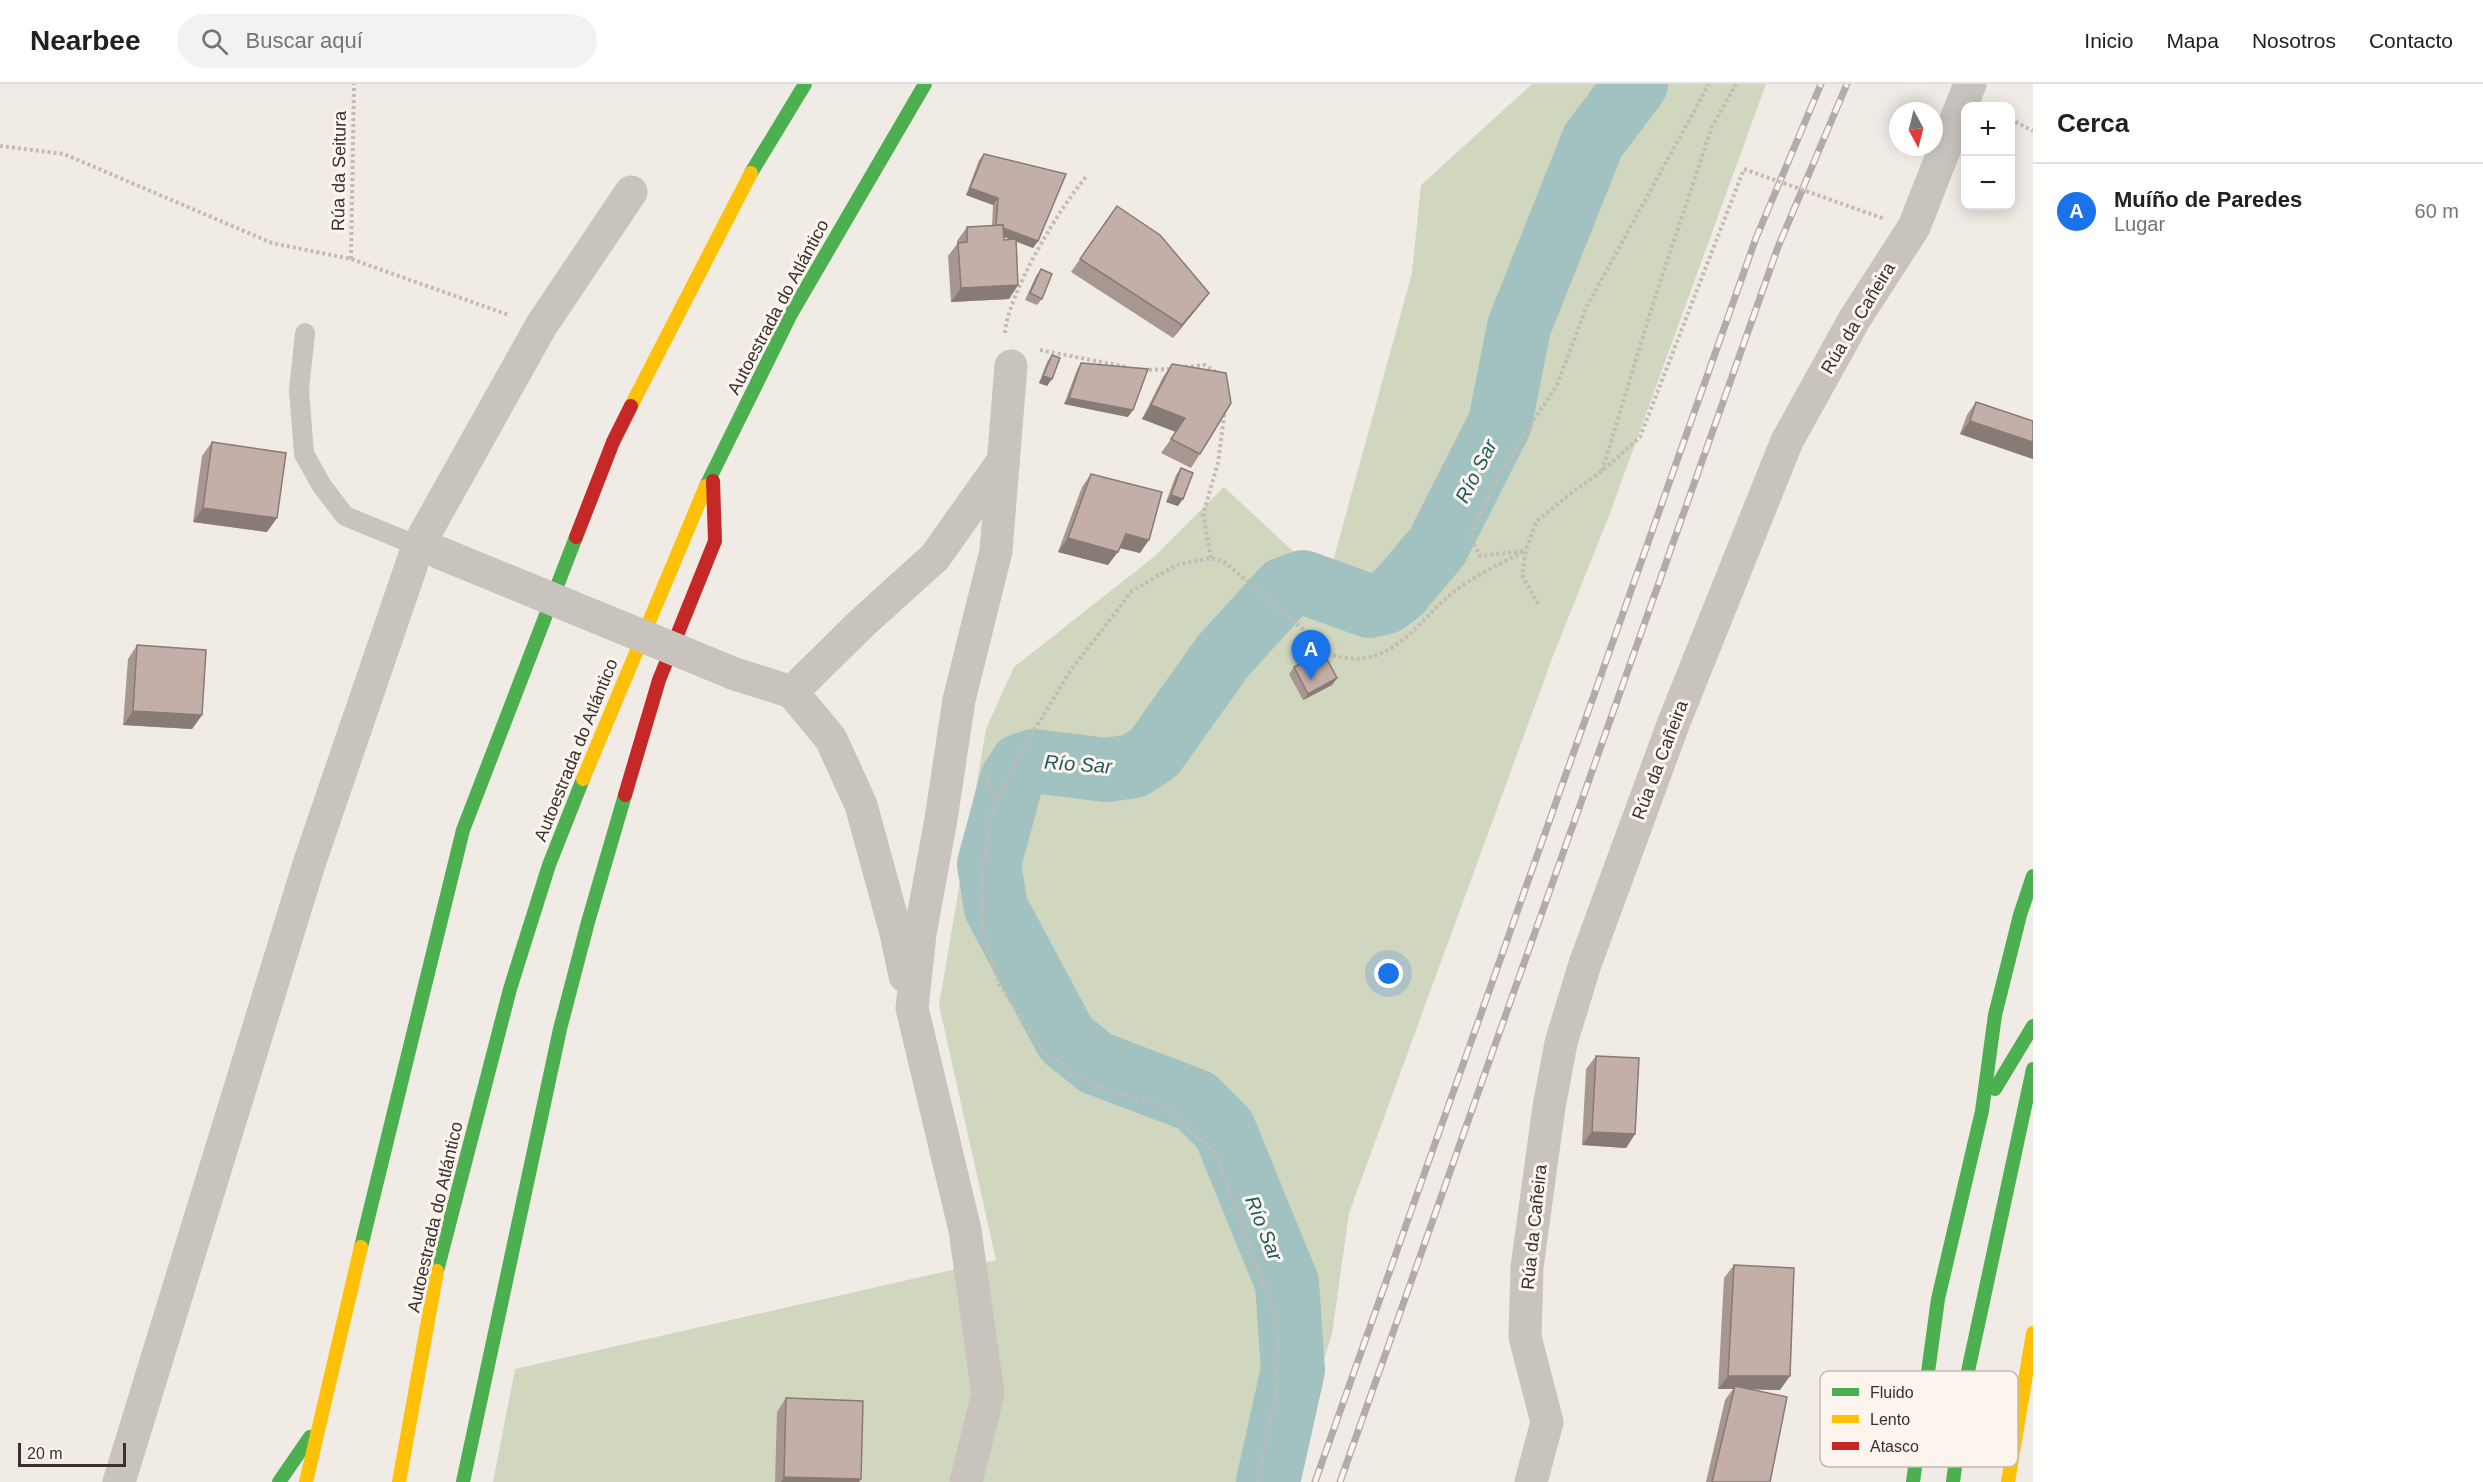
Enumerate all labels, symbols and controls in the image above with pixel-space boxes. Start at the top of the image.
search box [177,14,597,68]
text: Nearbee [30,25,141,56]
icon: search [198,25,231,58]
text: Buscar aquí [246,28,363,53]
text: Inicio [2084,29,2133,52]
text: Mapa [2166,29,2219,52]
text: Nosotros [2252,29,2336,52]
text: Contacto [2369,29,2453,52]
north arrow [1889,102,1943,156]
map controls [1961,102,2015,210]
button: + [1961,102,2015,156]
text: Cerca [2057,108,2129,138]
street label: Rúa da Seitura [328,110,350,231]
button: − [1961,156,2015,210]
text: Muíño de Paredes [2114,187,2302,212]
text: A [2069,200,2084,222]
text: 60 m [2415,200,2459,222]
text: Lugar [2114,213,2165,235]
street label: Autoestrada do Atlántico [723,216,833,398]
street label: Rúa da Cañeira [1817,258,1900,377]
water label: Río Sar [1451,435,1502,506]
pin: A [1292,630,1330,680]
street label: Autoestrada do Atlántico [530,656,622,844]
street label: Rúa da Cañeira [1628,697,1692,822]
water label: Río Sar [1043,751,1114,777]
your location [1374,959,1403,988]
street label: Autoestrada do Atlántico [403,1120,467,1314]
street label: Rúa da Cañeira [1517,1162,1551,1291]
water label: Río Sar [1241,1192,1287,1265]
legend [1820,1371,2018,1467]
text: Fluido [1870,1384,1914,1401]
text: Lento [1870,1411,1910,1428]
text: Atasco [1870,1438,1919,1455]
scale bar [18,1440,126,1468]
text: 20 m [27,1445,63,1462]

